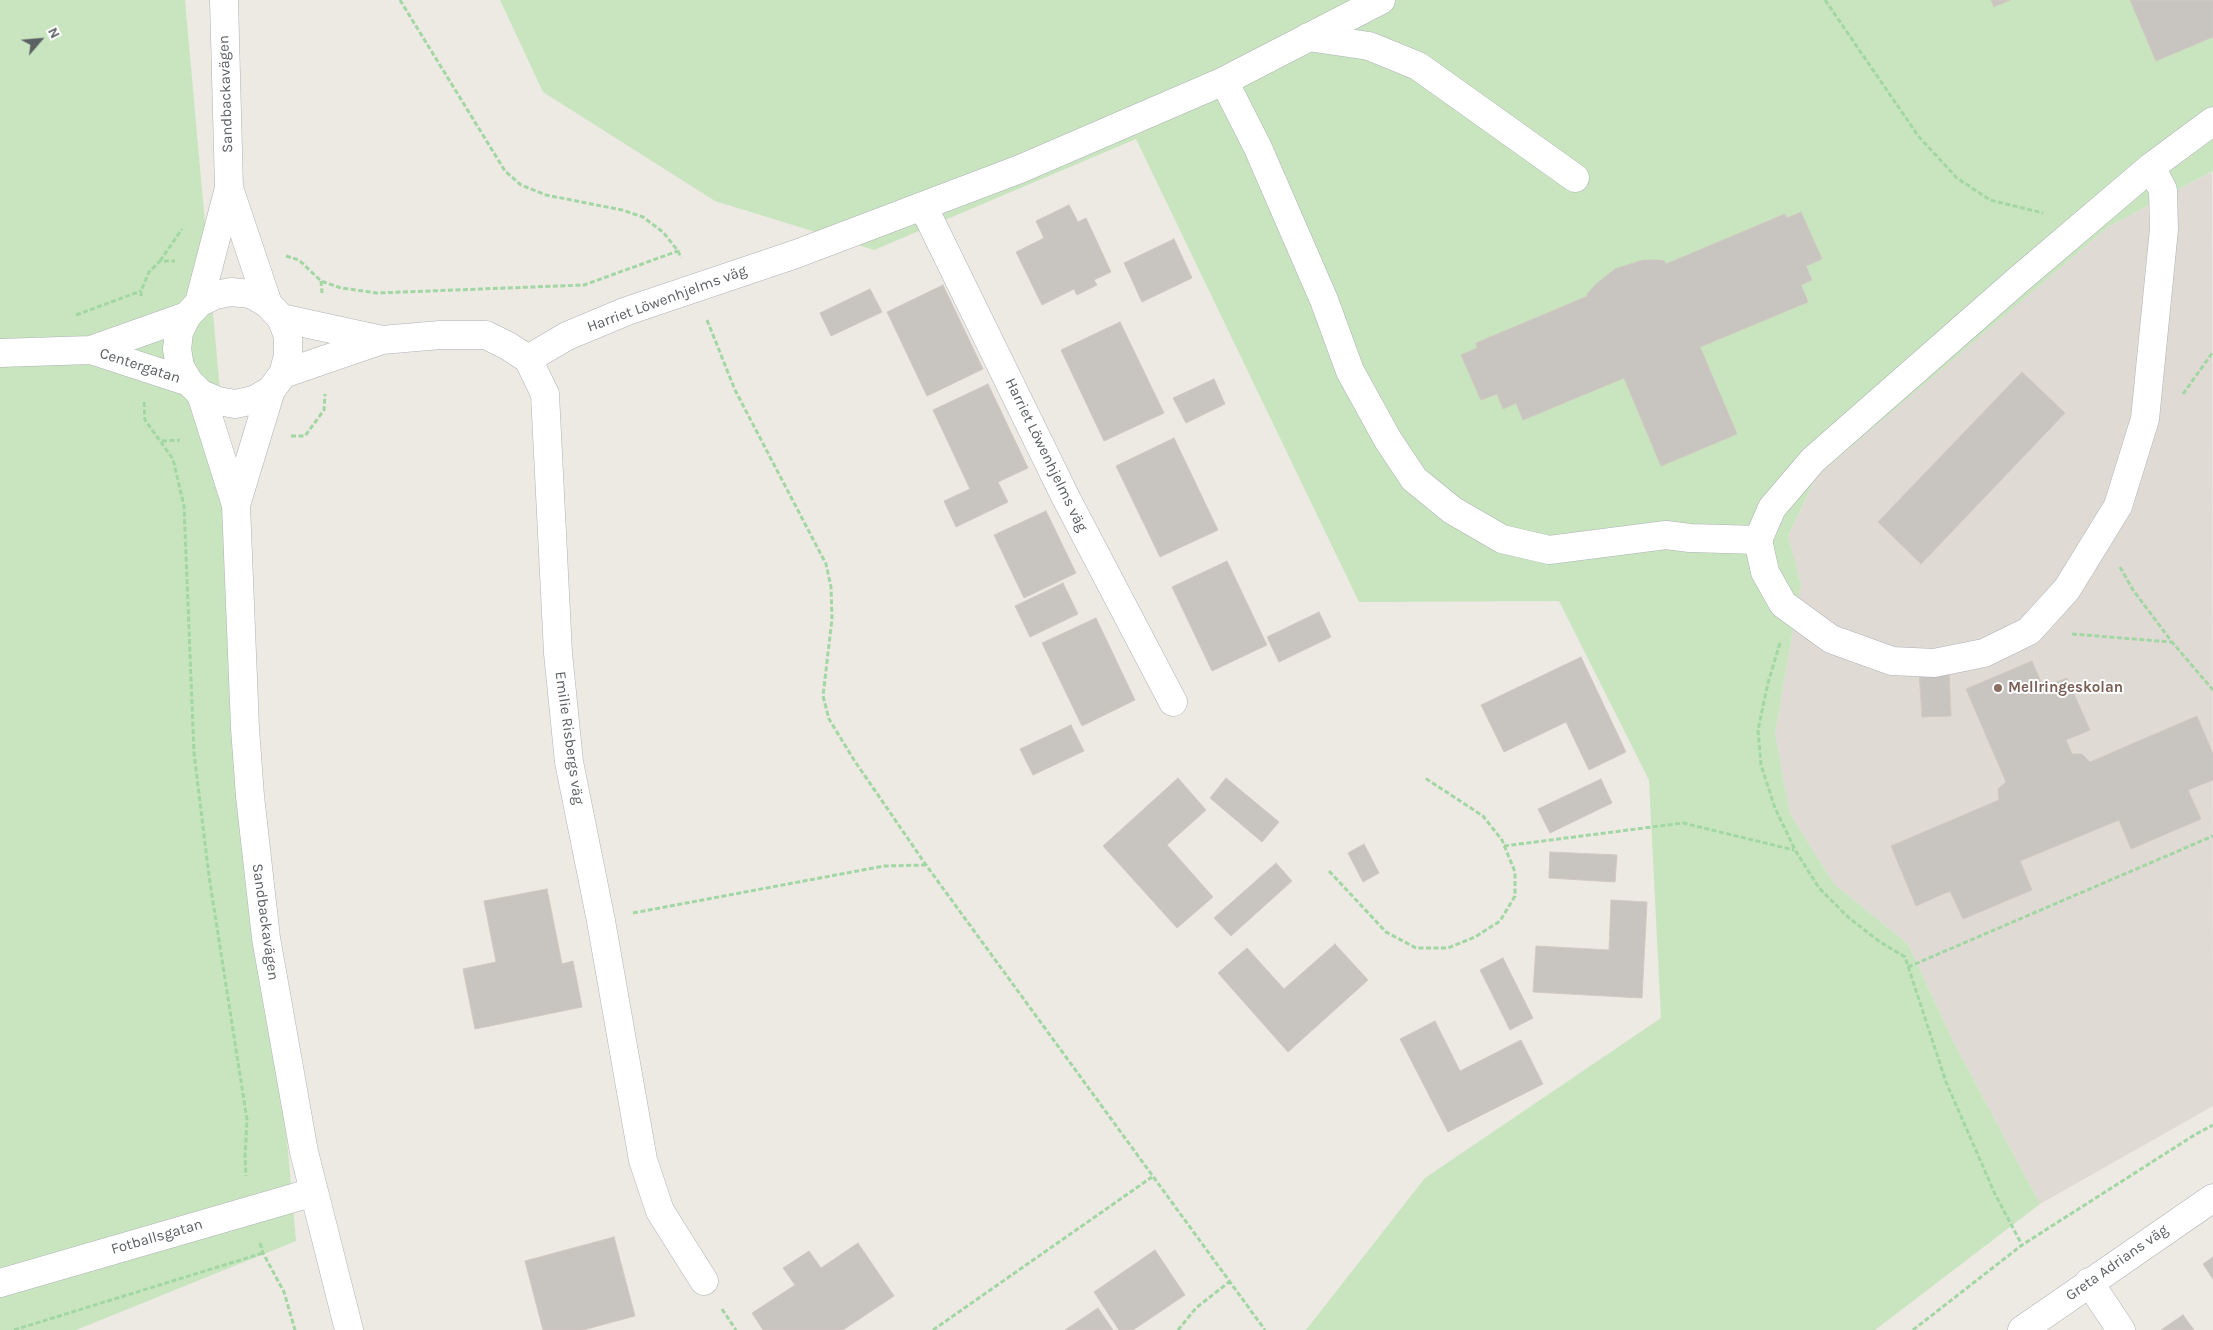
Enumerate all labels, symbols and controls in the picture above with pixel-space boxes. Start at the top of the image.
north arrow [15,15,65,65]
text: N [44,25,64,41]
street label: Sandbackavägen [215,35,237,153]
street label: Harriet Löwenhjelms väg [585,262,749,336]
street label: Centergatan [97,344,183,388]
street label: Harriet Löwenhjelms väg [1001,375,1091,535]
street label: Emilie Risbergs väg [551,670,587,806]
place label: Mellringeskolan [2008,679,2123,697]
marker: Mellringeskolan [1992,682,2004,694]
street label: Sandbackavägen [248,862,282,982]
street label: Fotballsgatan [109,1215,205,1259]
street label: Greta Adrians väg [2062,1221,2172,1305]

